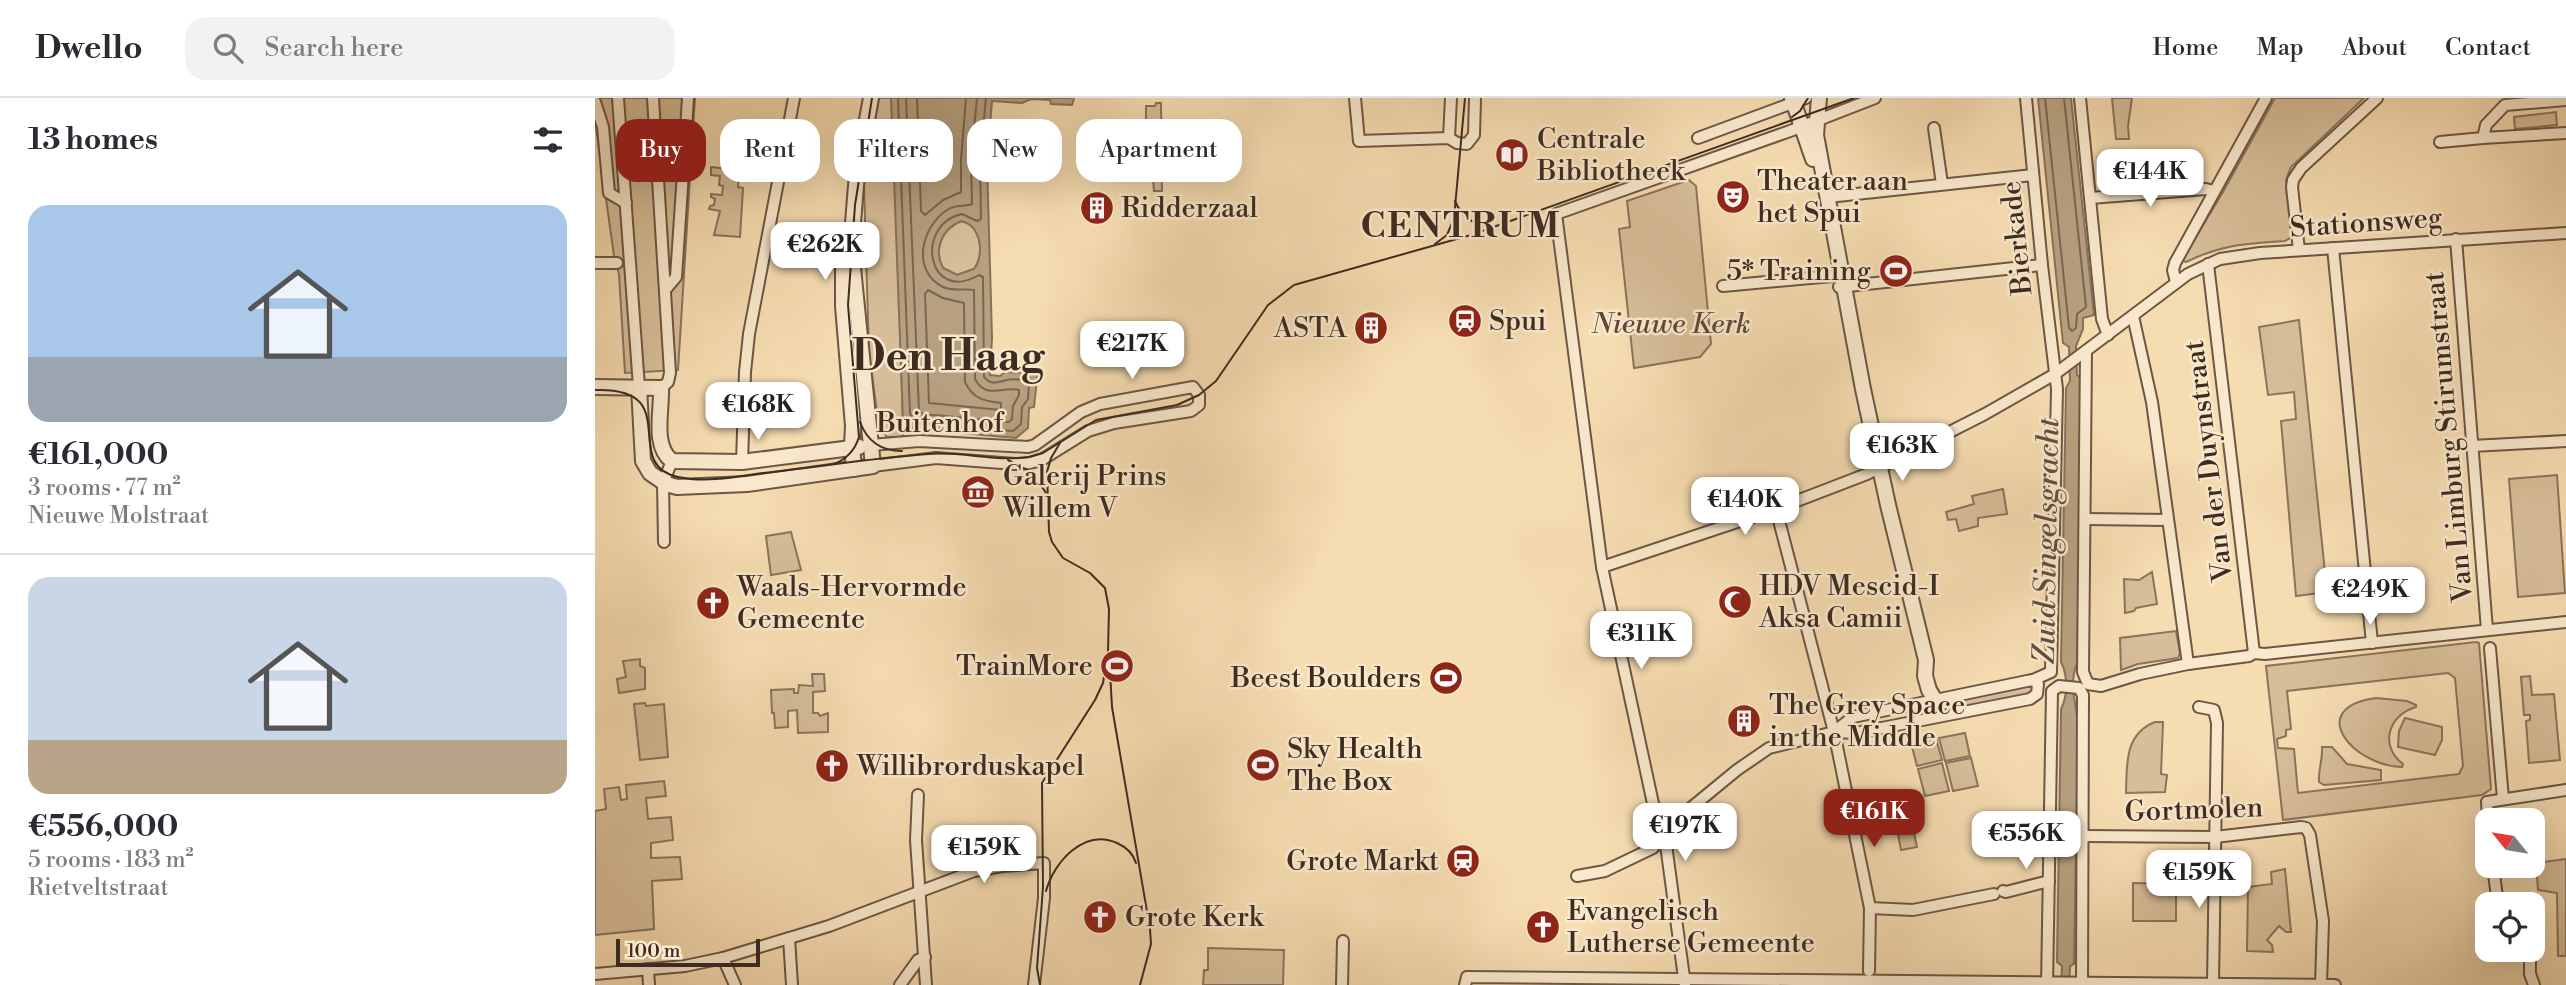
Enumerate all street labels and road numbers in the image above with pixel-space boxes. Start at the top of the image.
street label: Bierkade [1994,179,2040,298]
street label: Stationsweg [2289,200,2444,246]
street label: Van Limburg Stirumstraat [2417,270,2481,605]
street label: Van der Duynstraat [2177,338,2241,585]
street label: Buitenhof [875,406,1005,441]
street label: Gortmolen [2124,790,2264,830]

